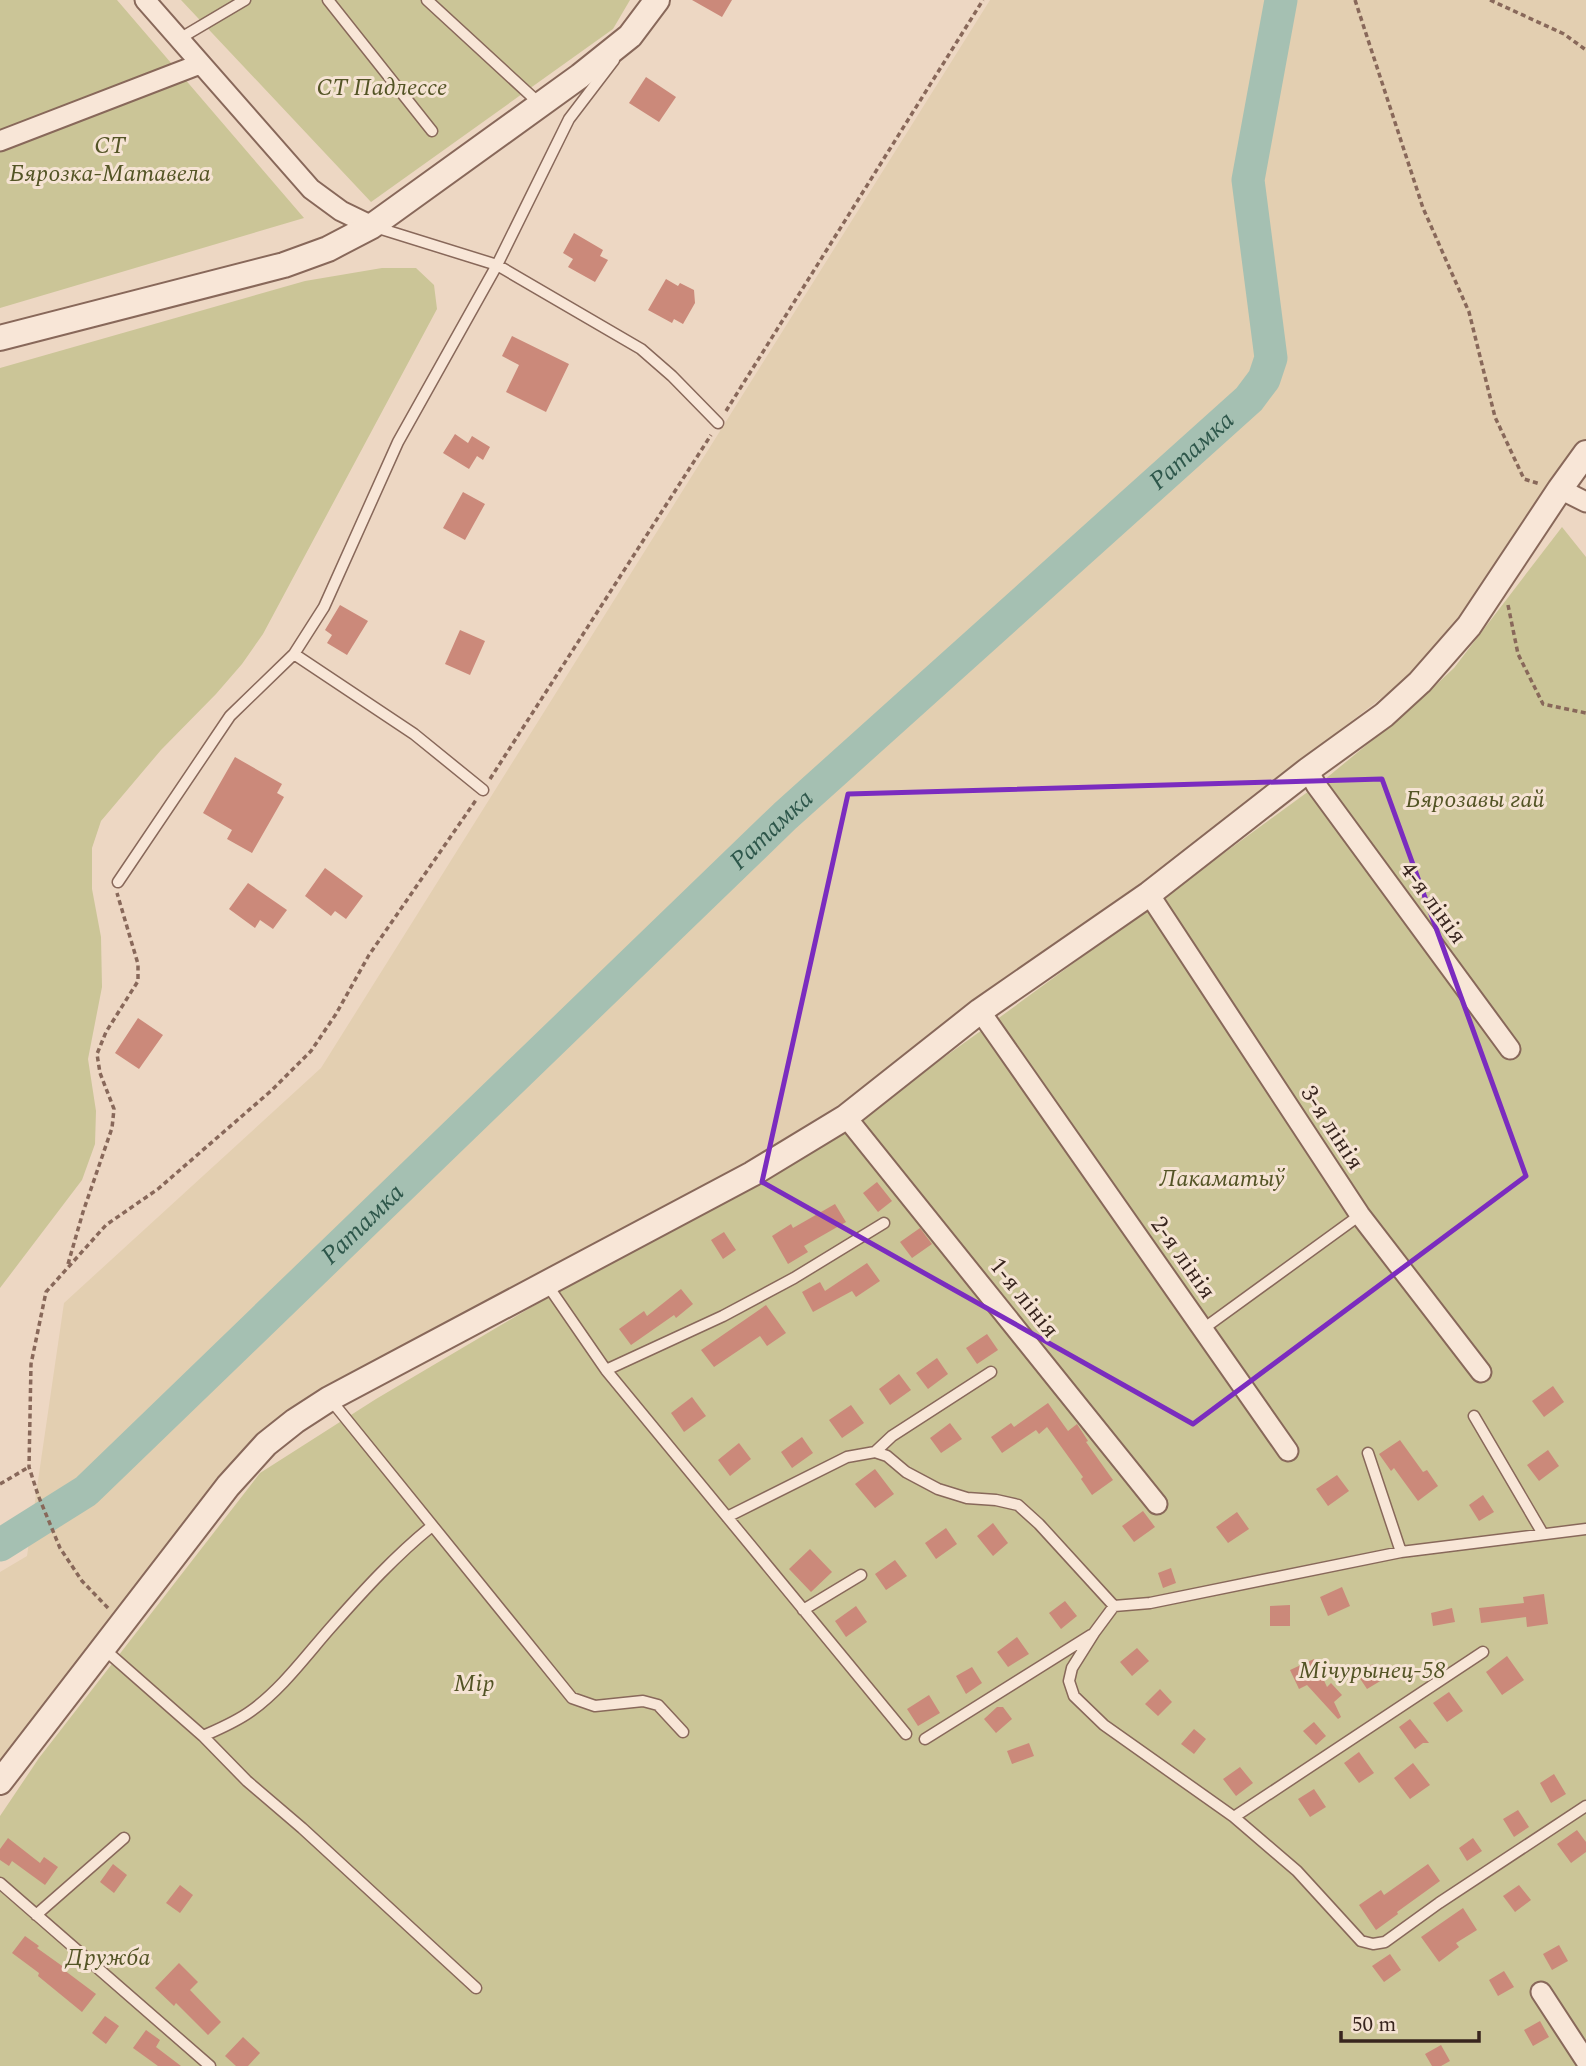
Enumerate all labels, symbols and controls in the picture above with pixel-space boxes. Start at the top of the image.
park label: СТ Падлессе [317,70,447,106]
park label: СТ Бярозка-Матавела [9,128,211,192]
water label: Ратамка [1140,401,1244,500]
water label: Ратамка [720,779,823,880]
park label: Бярозавы гай [1405,782,1545,818]
street label: 4-я лінія [1391,854,1475,952]
street label: 3-я лінія [1291,1078,1373,1178]
park label: Лакаматыў [1158,1161,1286,1197]
water label: Ратамка [311,1174,414,1274]
street label: 2-я лінія [1141,1209,1225,1307]
street label: 1-я лінія [980,1250,1068,1346]
park label: Мічурынец-58 [1298,1653,1446,1689]
park label: Мір [453,1666,495,1702]
park label: Дружба [64,1940,151,1976]
scale bar [1341,2000,1479,2044]
text: 50 m [1352,2009,1396,2041]

